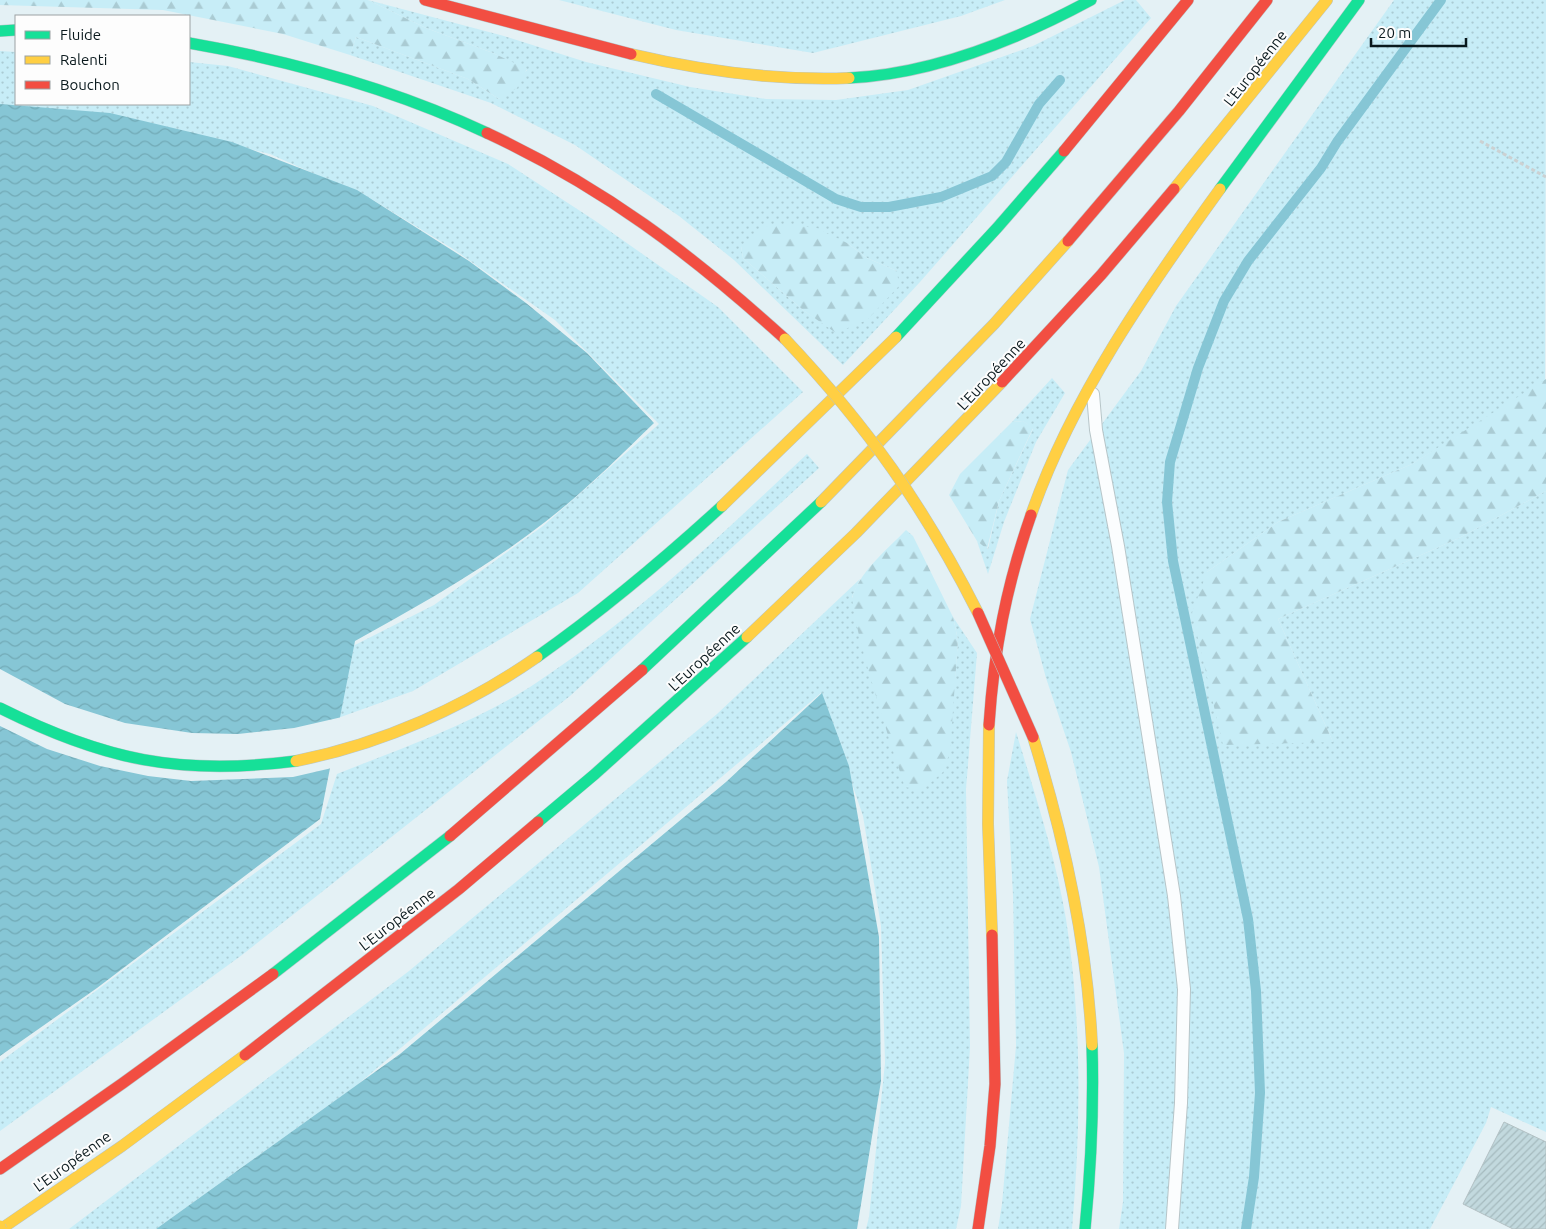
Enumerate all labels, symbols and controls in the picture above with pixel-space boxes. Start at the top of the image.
legend [15,15,190,105]
scale bar [1371,15,1466,47]
text: 20 m [1378,24,1411,41]
text: Fluide [60,26,101,43]
street label: L'Européenne [1220,27,1290,109]
text: Ralenti [60,51,107,68]
text: Bouchon [60,76,120,93]
street label: L'Européenne [954,335,1028,413]
street label: L'Européenne [665,620,743,694]
street label: L'Européenne [356,884,438,954]
street label: L'Européenne [30,1127,114,1195]

